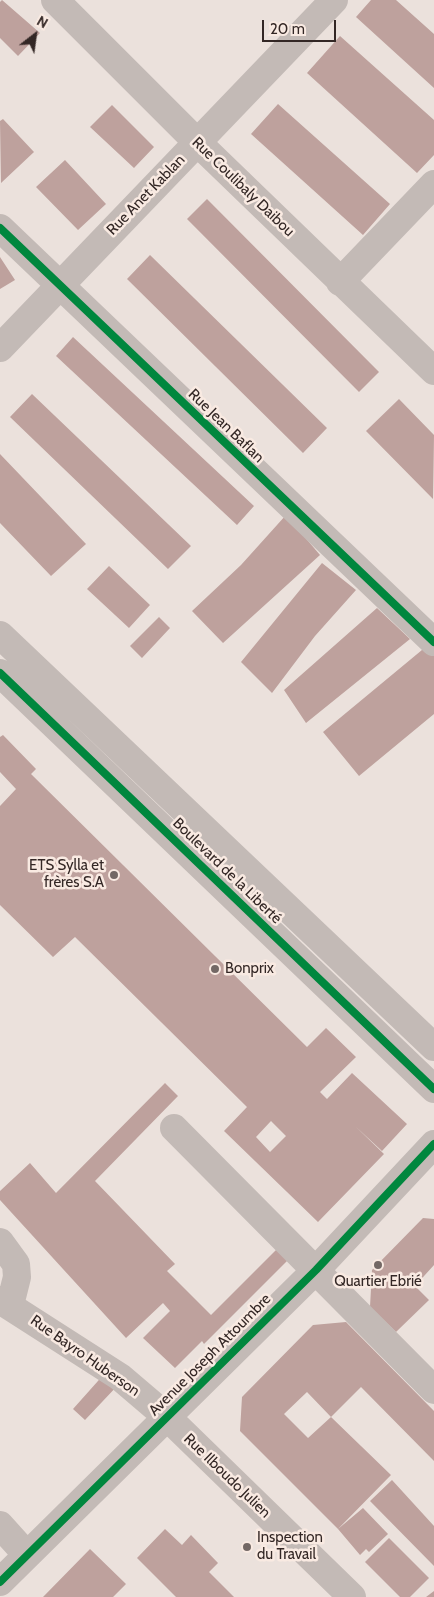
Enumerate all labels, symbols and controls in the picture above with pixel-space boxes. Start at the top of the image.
north arrow [10,10,60,60]
scale bar [264,10,338,42]
text: N [34,12,51,32]
text: 20 m [270,20,305,38]
street label: Rue Coulibaly Daibou [188,134,298,240]
street label: Rue Anet Kablan [103,151,189,239]
street label: Rue Jean Baflan [184,385,268,467]
street label: Boulevard de la Liberté [169,814,285,928]
place label: ETS Sylla et frères S.A [29,857,104,892]
marker: ETS Sylla et frères S.A [108,869,120,881]
place label: Bonprix [225,960,274,978]
marker: Bonprix [209,963,221,975]
marker: Quartier Ebrié [372,1259,384,1271]
place label: Quartier Ebrié [334,1273,422,1291]
street label: Avenue Joseph Attoumbre [145,1290,275,1420]
street label: Rue Bayro Huberson [27,1312,143,1400]
street label: Rue Ilboudo Julien [180,1430,274,1522]
place label: Inspection du Travail [257,1529,323,1564]
marker: Inspection du Travail [241,1541,253,1553]

